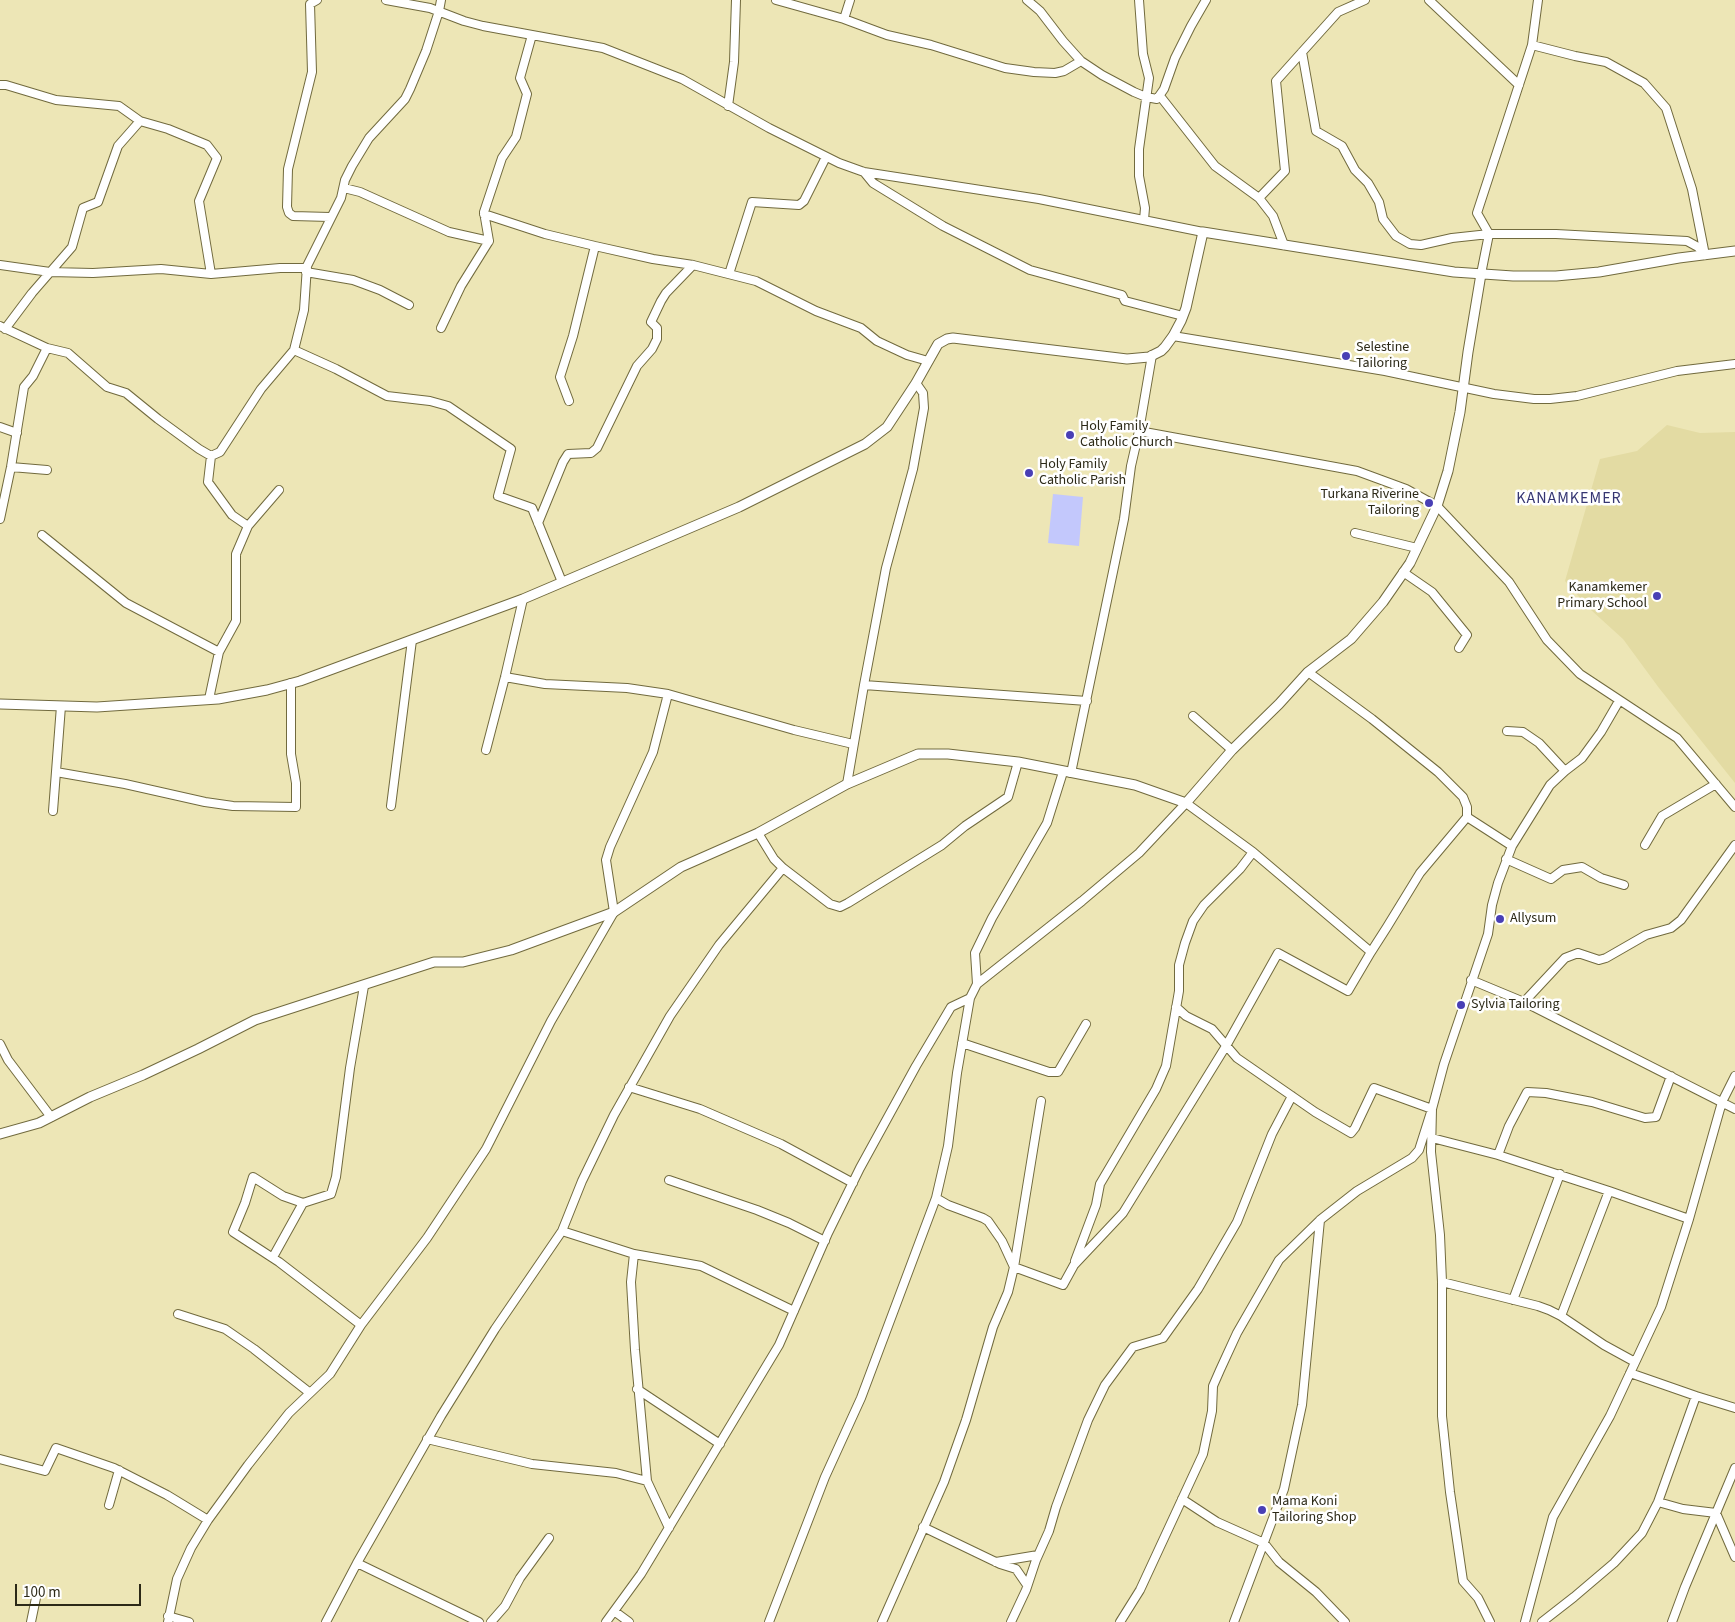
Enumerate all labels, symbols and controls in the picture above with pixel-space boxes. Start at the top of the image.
place label: Selestine Tailoring [1356,340,1409,372]
marker: Selestine Tailoring [1340,350,1352,362]
place label: Holy Family Catholic Church [1080,419,1173,452]
marker: Holy Family Catholic Church [1064,429,1076,441]
place label: Holy Family Catholic Parish [1039,457,1126,490]
marker: Holy Family Catholic Parish [1023,467,1035,479]
place label: Turkana Riverine Tailoring [1321,487,1419,520]
district label: KANAMKEMER [1515,489,1623,509]
marker: Turkana Riverine Tailoring [1423,497,1435,509]
place label: Kanamkemer Primary School [1557,580,1647,612]
marker: Kanamkemer Primary School [1651,590,1663,602]
place label: Allysum [1510,911,1556,927]
marker: Allysum [1494,913,1506,925]
place label: Sylvia Tailoring [1471,997,1560,1013]
marker: Sylvia Tailoring [1455,999,1467,1011]
place label: Mama Koni Tailoring Shop [1272,1494,1356,1526]
marker: Mama Koni Tailoring Shop [1256,1504,1268,1516]
scale bar [18,1574,144,1606]
text: 100 m [23,1582,61,1603]

